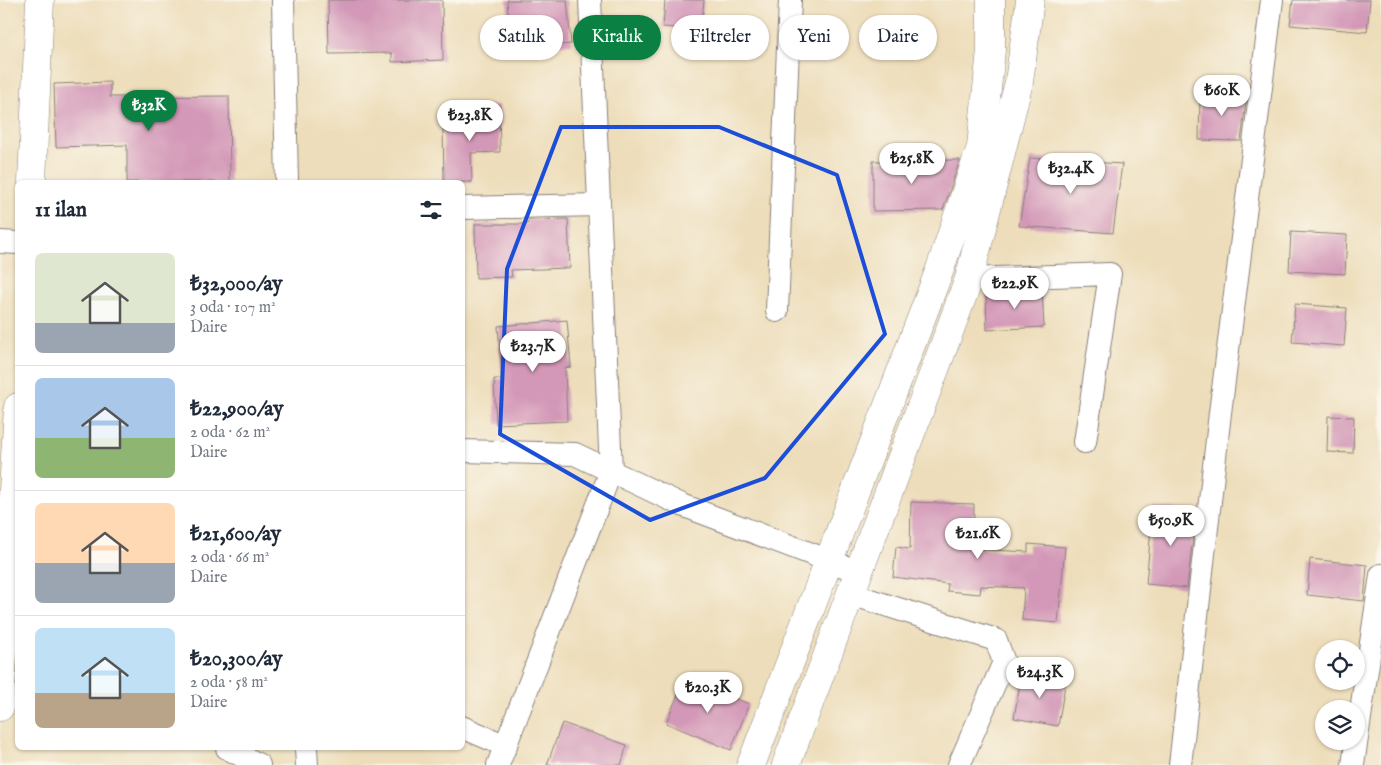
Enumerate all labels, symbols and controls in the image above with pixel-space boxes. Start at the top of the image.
chip: Satılık [480,15,563,60]
chip: Kiralık [573,15,661,60]
chip: Filtreler [671,15,769,60]
chip: Yeni [779,15,849,60]
chip: Daire [859,15,937,60]
pin: ₺60K [1192,74,1252,117]
text: ₺60K [1204,81,1240,101]
pin: ₺32K [119,90,179,132]
text: ₺32K [132,96,166,116]
pin: ₺23.8K [429,100,511,142]
text: ₺23.8K [448,106,492,126]
pin: ₺25.8K [871,142,953,185]
text: ₺25.8K [890,149,934,169]
pin: ₺32.4K [1030,152,1112,195]
text: ₺32.4K [1048,159,1094,179]
icon: filters [417,196,445,224]
text: 11 ilan [35,197,87,224]
pin: ₺22.9K [974,268,1056,310]
text: ₺32,000/ay [190,271,283,298]
icon: home [75,273,135,333]
text: ₺22.9K [992,274,1038,294]
text: 3 oda · 107 m² [190,298,276,318]
text: Daire [190,318,227,338]
pin: ₺23.7K [492,330,574,373]
text: ₺23.7K [511,337,555,357]
text: ₺22,900/ay [190,396,283,423]
icon: home [75,398,135,458]
text: 2 oda · 62 m² [190,423,270,443]
text: Daire [190,443,227,463]
pin: ₺50.9K [1130,504,1212,547]
text: ₺50.9K [1149,511,1193,531]
pin: ₺21.6K [937,518,1019,560]
text: ₺21,600/ay [190,521,281,548]
icon: home [75,523,135,583]
text: ₺21.6K [956,524,1000,544]
text: 2 oda · 66 m² [190,548,269,568]
text: Daire [190,568,227,588]
map controls [1315,640,1365,750]
button: locate [1315,640,1365,690]
text: ₺20,300/ay [190,646,283,673]
icon: home [75,648,135,708]
pin: ₺24.3K [999,656,1081,699]
text: ₺24.3K [1017,663,1063,683]
pin: ₺20.3K [667,672,749,714]
text: 2 oda · 58 m² [190,673,268,693]
text: ₺20.3K [685,678,731,698]
text: Daire [190,693,227,713]
button: layers [1315,700,1365,750]

